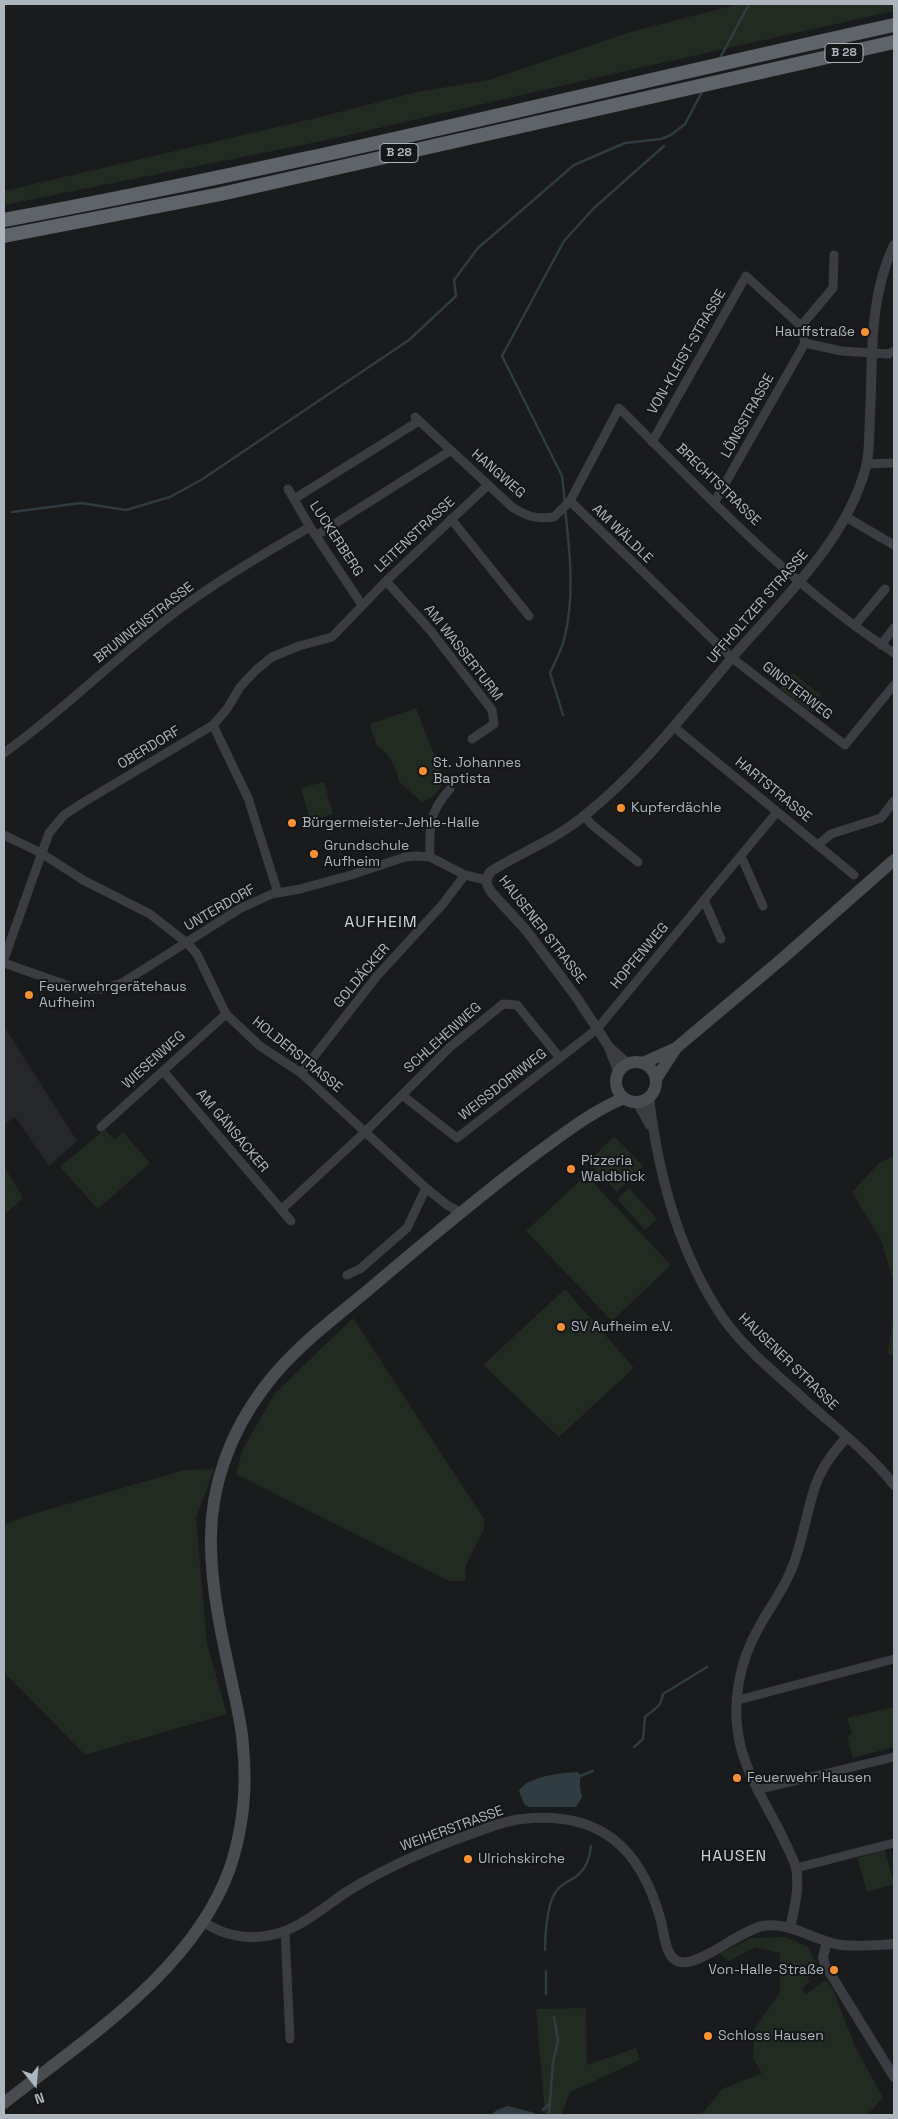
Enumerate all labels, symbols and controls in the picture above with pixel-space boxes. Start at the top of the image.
road number: B 28 [825,44,863,62]
road number: B 28 [380,144,418,162]
street label: VON-KLEIST-STRASSE [644,286,730,418]
place label: Hauffstraße [775,324,855,340]
marker: Hauffstraße [859,326,871,338]
street label: LÖNSSTRASSE [718,371,778,461]
street label: BRECHTSTRASSE [672,440,764,530]
street label: HANGWEG [468,446,528,502]
street label: LEITENSTRASSE [371,494,459,576]
street label: LUCKERBERG [305,498,367,580]
street label: AM WÄLDLE [588,501,656,567]
street label: UFFHOLTZER STRASSE [704,547,812,667]
street label: BRUNNENSTRASSE [91,579,197,667]
street label: AM WASSERTURM [420,602,506,704]
street label: GINSTERWEG [759,658,835,724]
street label: OBERDORF [115,723,183,773]
street label: HARTSTRASSE [731,754,815,826]
place label: St. Johannes Baptista [433,755,521,788]
marker: St. Johannes Baptista [417,765,429,777]
place label: Kupferdächle [631,800,721,816]
marker: Kupferdächle [615,802,627,814]
place label: Bürgermeister-Jehle-Halle [302,815,479,831]
marker: Bürgermeister-Jehle-Halle [286,817,298,829]
place label: Grundschule Aufheim [324,838,409,870]
marker: Grundschule Aufheim [308,848,320,860]
street label: HAUSENER STRASSE [495,873,589,987]
street label: UNTERDORF [182,881,258,935]
district label: AUFHEIM [343,913,419,933]
street label: HOPFENWEG [608,920,672,992]
street label: GOLDÄCKER [330,941,394,1011]
place label: Feuerwehrgerätehaus Aufheim [39,979,187,1012]
marker: Feuerwehrgerätehaus Aufheim [23,989,35,1001]
street label: SCHLEHENWEG [401,999,485,1077]
street label: HOLDERSTRASSE [248,1013,346,1097]
street label: WIESENWEG [119,1027,189,1093]
street label: WEISSDORNWEG [456,1046,550,1124]
street label: AM GÄNSACKER [192,1086,272,1176]
place label: Pizzeria Waldblick [581,1153,645,1186]
marker: Pizzeria Waldblick [565,1163,577,1175]
street label: HAUSENER STRASSE [735,1310,841,1414]
place label: SV Aufheim e.V. [571,1319,673,1335]
marker: SV Aufheim e.V. [555,1321,567,1333]
place label: Feuerwehr Hausen [747,1770,872,1786]
marker: Feuerwehr Hausen [731,1772,743,1784]
street label: WEIHERSTRASSE [398,1803,506,1855]
district label: HAUSEN [700,1847,768,1867]
place label: Ulrichskirche [478,1851,565,1867]
marker: Ulrichskirche [462,1853,474,1865]
place label: Von-Halle-Straße [708,1962,824,1978]
marker: Von-Halle-Straße [828,1964,840,1976]
place label: Schloss Hausen [718,2028,824,2044]
marker: Schloss Hausen [702,2030,714,2042]
north arrow [10,2059,60,2109]
text: N [32,2088,47,2108]

